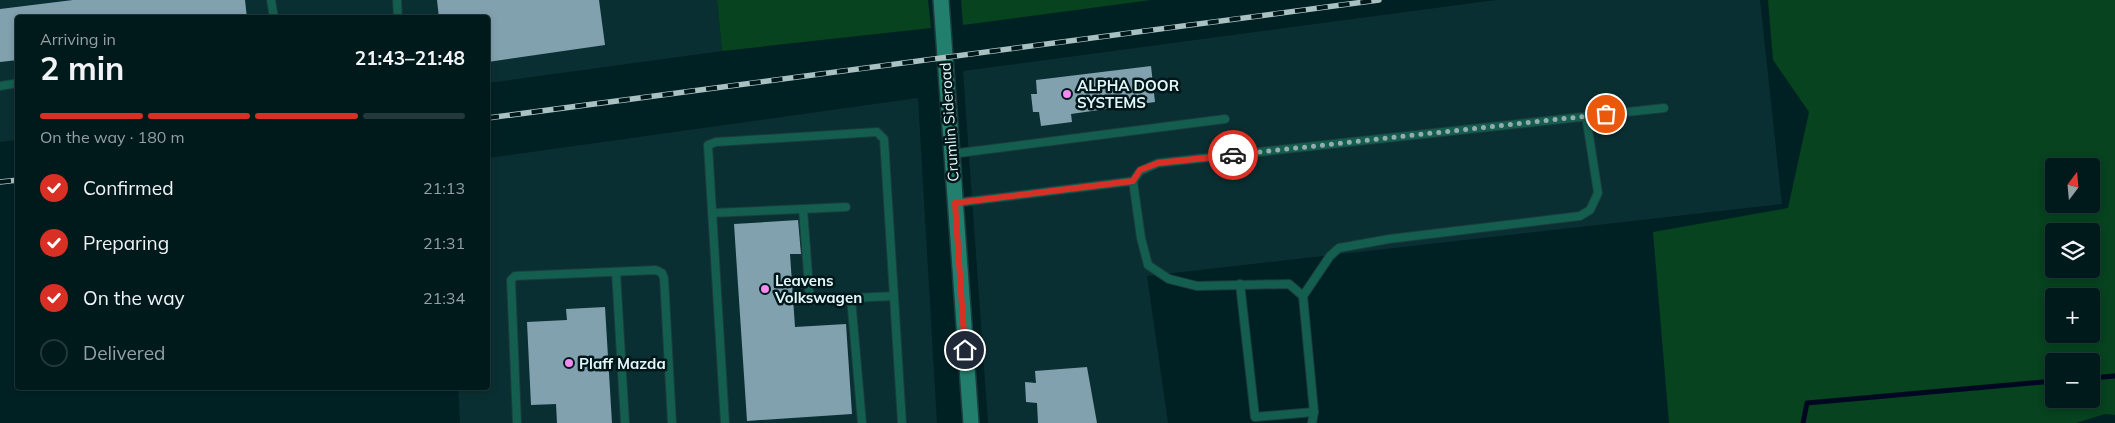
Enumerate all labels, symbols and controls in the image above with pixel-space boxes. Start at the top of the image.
text: Arriving in [40,29,116,49]
text: 21:43–21:48 [355,46,465,70]
text: 2 min [40,48,124,88]
street label: Crumlin Sideroad [935,62,963,182]
place label: ALPHA DOOR SYSTEMS [1077,76,1180,112]
marker: ALPHA DOOR SYSTEMS [1061,88,1073,100]
pin [1585,93,1627,135]
icon: bag [1592,100,1620,128]
text: On the way · 180 m [40,127,185,147]
courier [1208,130,1258,180]
icon: car [1219,141,1247,169]
north arrow [2045,158,2100,212]
map controls [2045,158,2100,408]
icon: check [40,174,68,202]
text: Confirmed [83,176,174,200]
text: 21:13 [423,178,465,198]
button: layers [2045,223,2100,278]
icon: check [40,229,68,257]
text: Preparing [83,231,169,255]
text: 21:31 [423,233,465,253]
place label: Leavens Volkswagen [774,271,862,307]
marker: Leavens Volkswagen [759,283,771,295]
icon: check [40,284,68,312]
text: On the way [83,286,185,310]
text: 21:34 [423,288,465,308]
button: + [2045,288,2100,343]
pin [944,329,986,371]
icon: home [951,336,979,364]
text: Delivered [83,341,165,365]
button: − [2045,353,2100,408]
place label: Plaff Mazda [579,354,666,373]
marker: Plaff Mazda [563,357,575,369]

